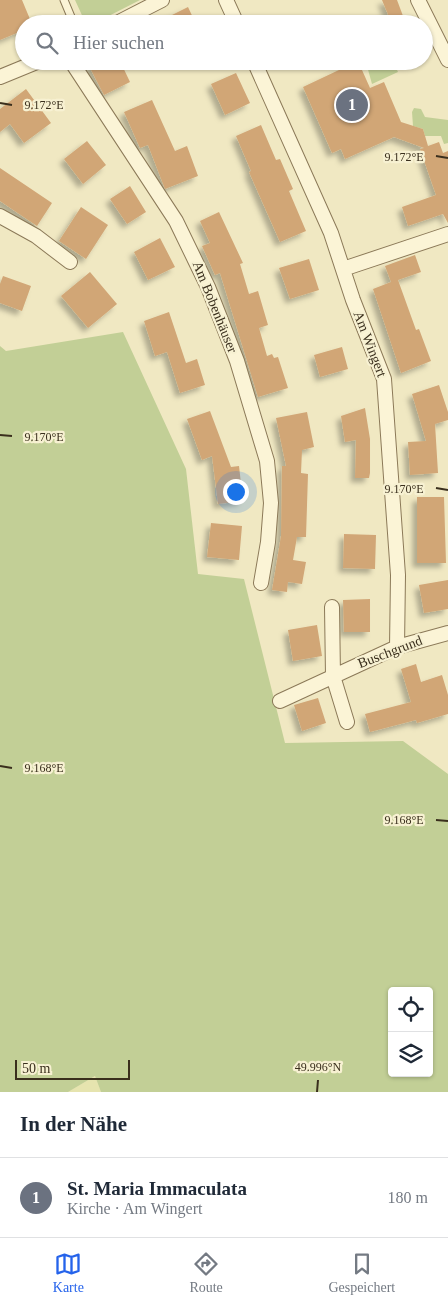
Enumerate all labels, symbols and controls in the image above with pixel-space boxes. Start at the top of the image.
search box [15,15,433,70]
icon: search [33,29,61,57]
text: Hier suchen [73,32,164,53]
pin: 1 [336,86,368,124]
text: 9.172°E [24,98,64,112]
text: 9.172°E [384,150,424,164]
street label: Am Bobenhäuser [190,259,240,355]
street label: Am Wingert [351,309,390,379]
text: 9.170°E [24,430,64,444]
your location [223,479,249,505]
text: 9.170°E [384,482,424,496]
street label: Buschgrund [356,633,424,671]
text: 9.168°E [24,761,64,775]
text: 9.168°E [384,813,424,827]
map controls [388,987,433,1077]
button: locate [388,987,433,1032]
button: layers [388,1032,433,1077]
scale bar [15,1057,130,1080]
text: 49.996°N [295,1060,342,1074]
text: 50 m [22,1061,50,1076]
text: In der Nähe [20,1112,127,1136]
text: St. Maria Immaculata [67,1178,247,1199]
text: 1 [32,1189,40,1206]
text: 180 m [388,1189,428,1206]
text: Kirche · Am Wingert [67,1200,202,1217]
tab: Karte [53,1250,84,1296]
tab: Route [189,1250,223,1296]
tab: Gespeichert [328,1250,395,1296]

